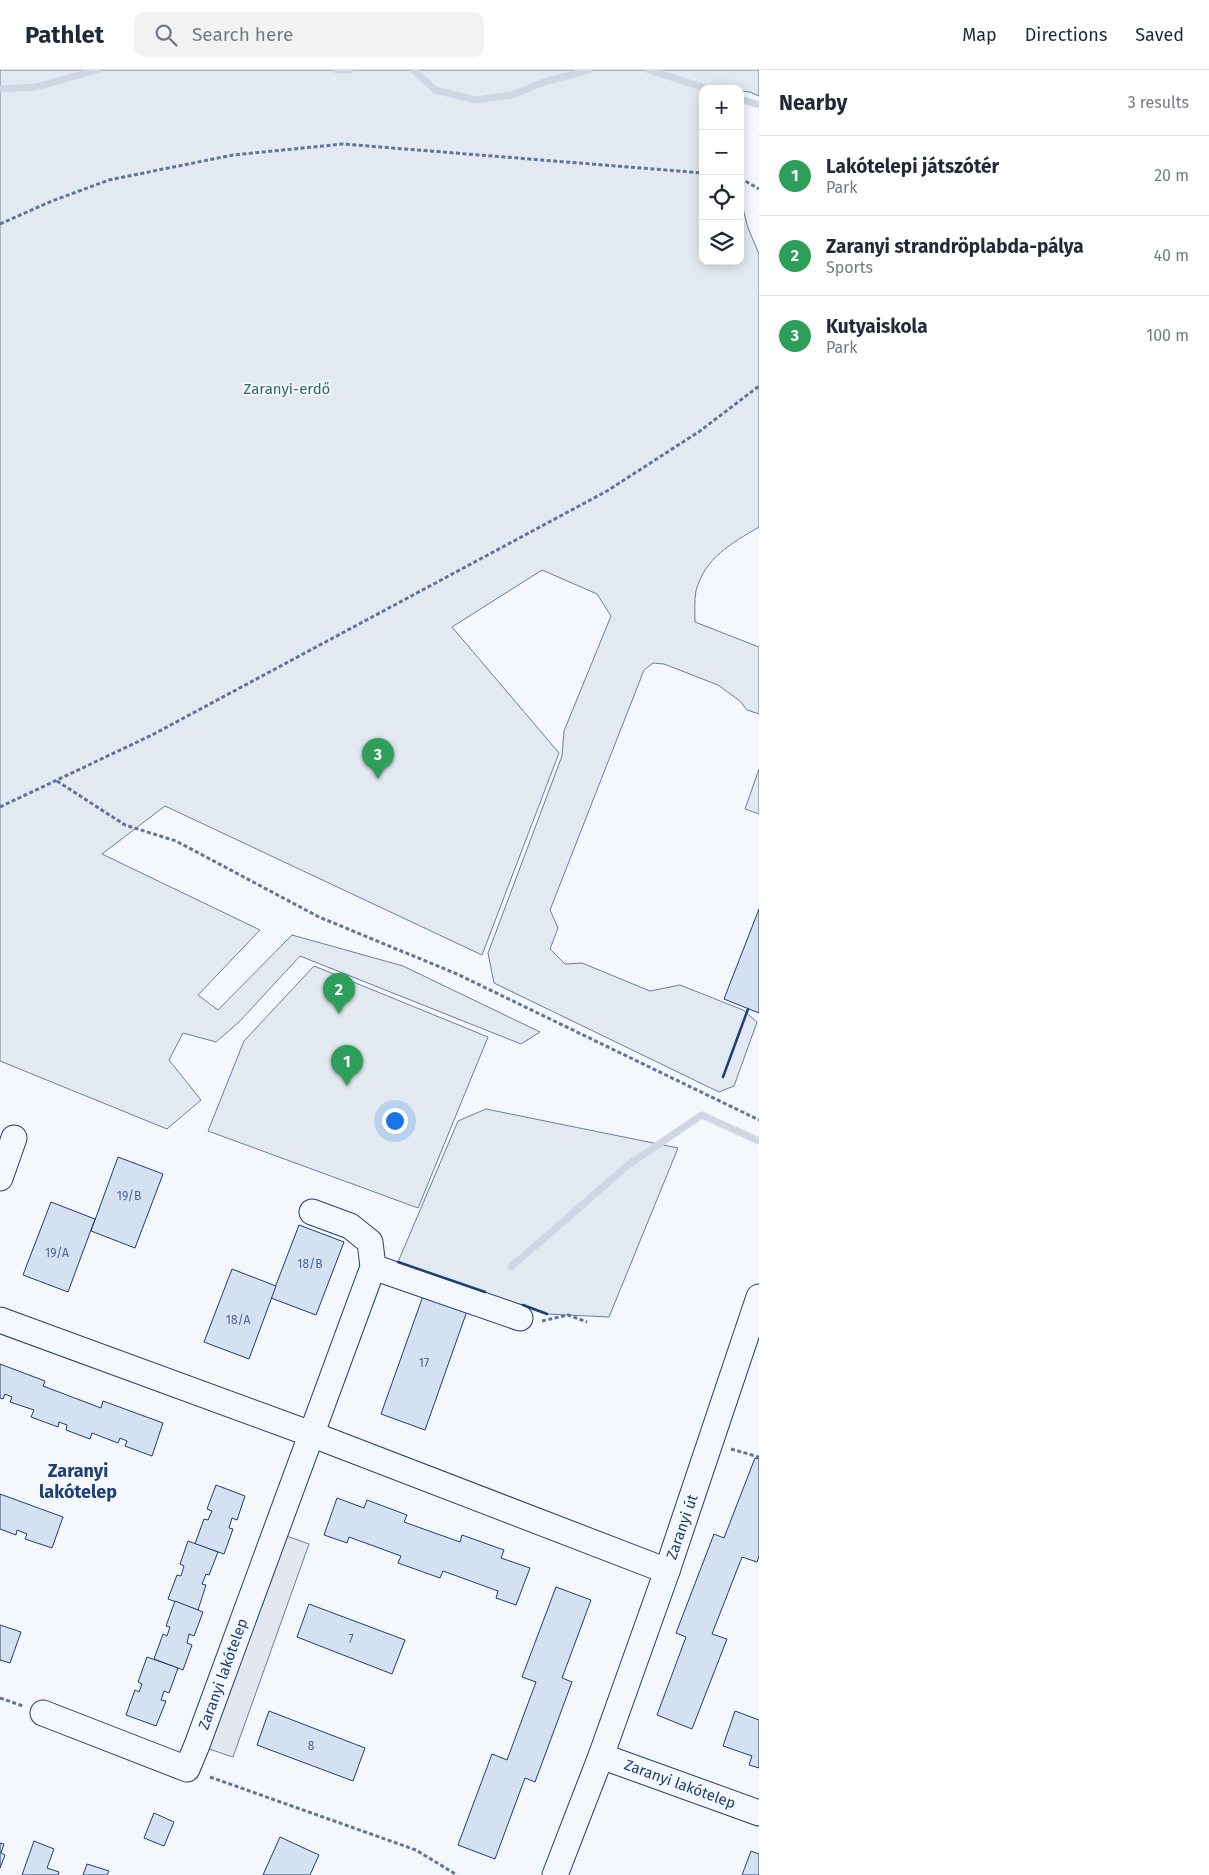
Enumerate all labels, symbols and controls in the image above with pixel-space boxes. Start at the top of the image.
search box [134,12,484,57]
text: Pathlet [25,21,104,49]
icon: search [152,21,180,49]
text: Search here [192,23,293,46]
text: Map [962,24,997,46]
text: Directions [1025,24,1107,46]
text: Saved [1135,24,1184,46]
map controls [699,85,744,265]
button: + [699,85,744,130]
text: Nearby [779,90,847,116]
text: 3 results [1128,93,1189,112]
button: − [699,130,744,175]
text: Lakótelepi játszótér [826,155,999,178]
text: 1 [791,166,799,185]
text: 20 m [1154,166,1189,185]
button: locate [699,175,744,220]
text: Park [826,178,858,197]
button: layers [699,220,744,265]
text: Zaranyi strandröplabda-pálya [826,235,1084,258]
text: 2 [791,246,799,265]
text: 40 m [1154,246,1189,265]
text: Sports [826,258,873,277]
text: Kutyaiskola [826,315,928,338]
text: 3 [791,326,799,345]
text: 100 m [1146,326,1189,345]
text: Park [826,338,858,357]
park label: Zaranyi-erdő [244,380,330,398]
pin: 3 [362,738,394,779]
pin: 2 [323,973,355,1014]
pin: 1 [331,1045,363,1086]
your location [382,1108,408,1134]
house number: 19/B [117,1189,141,1203]
house number: 19/A [45,1246,69,1260]
house number: 18/B [297,1257,323,1271]
house number: 18/A [226,1313,250,1327]
house number: 17 [419,1356,429,1370]
district label: Zaranyi lakótelep [39,1460,117,1503]
street label: Zaranyi út [662,1492,702,1562]
street label: Zaranyi lakótelep [195,1616,251,1732]
house number: 7 [348,1632,354,1646]
house number: 8 [308,1739,315,1753]
street label: Zaranyi lakótelep [622,1756,738,1812]

